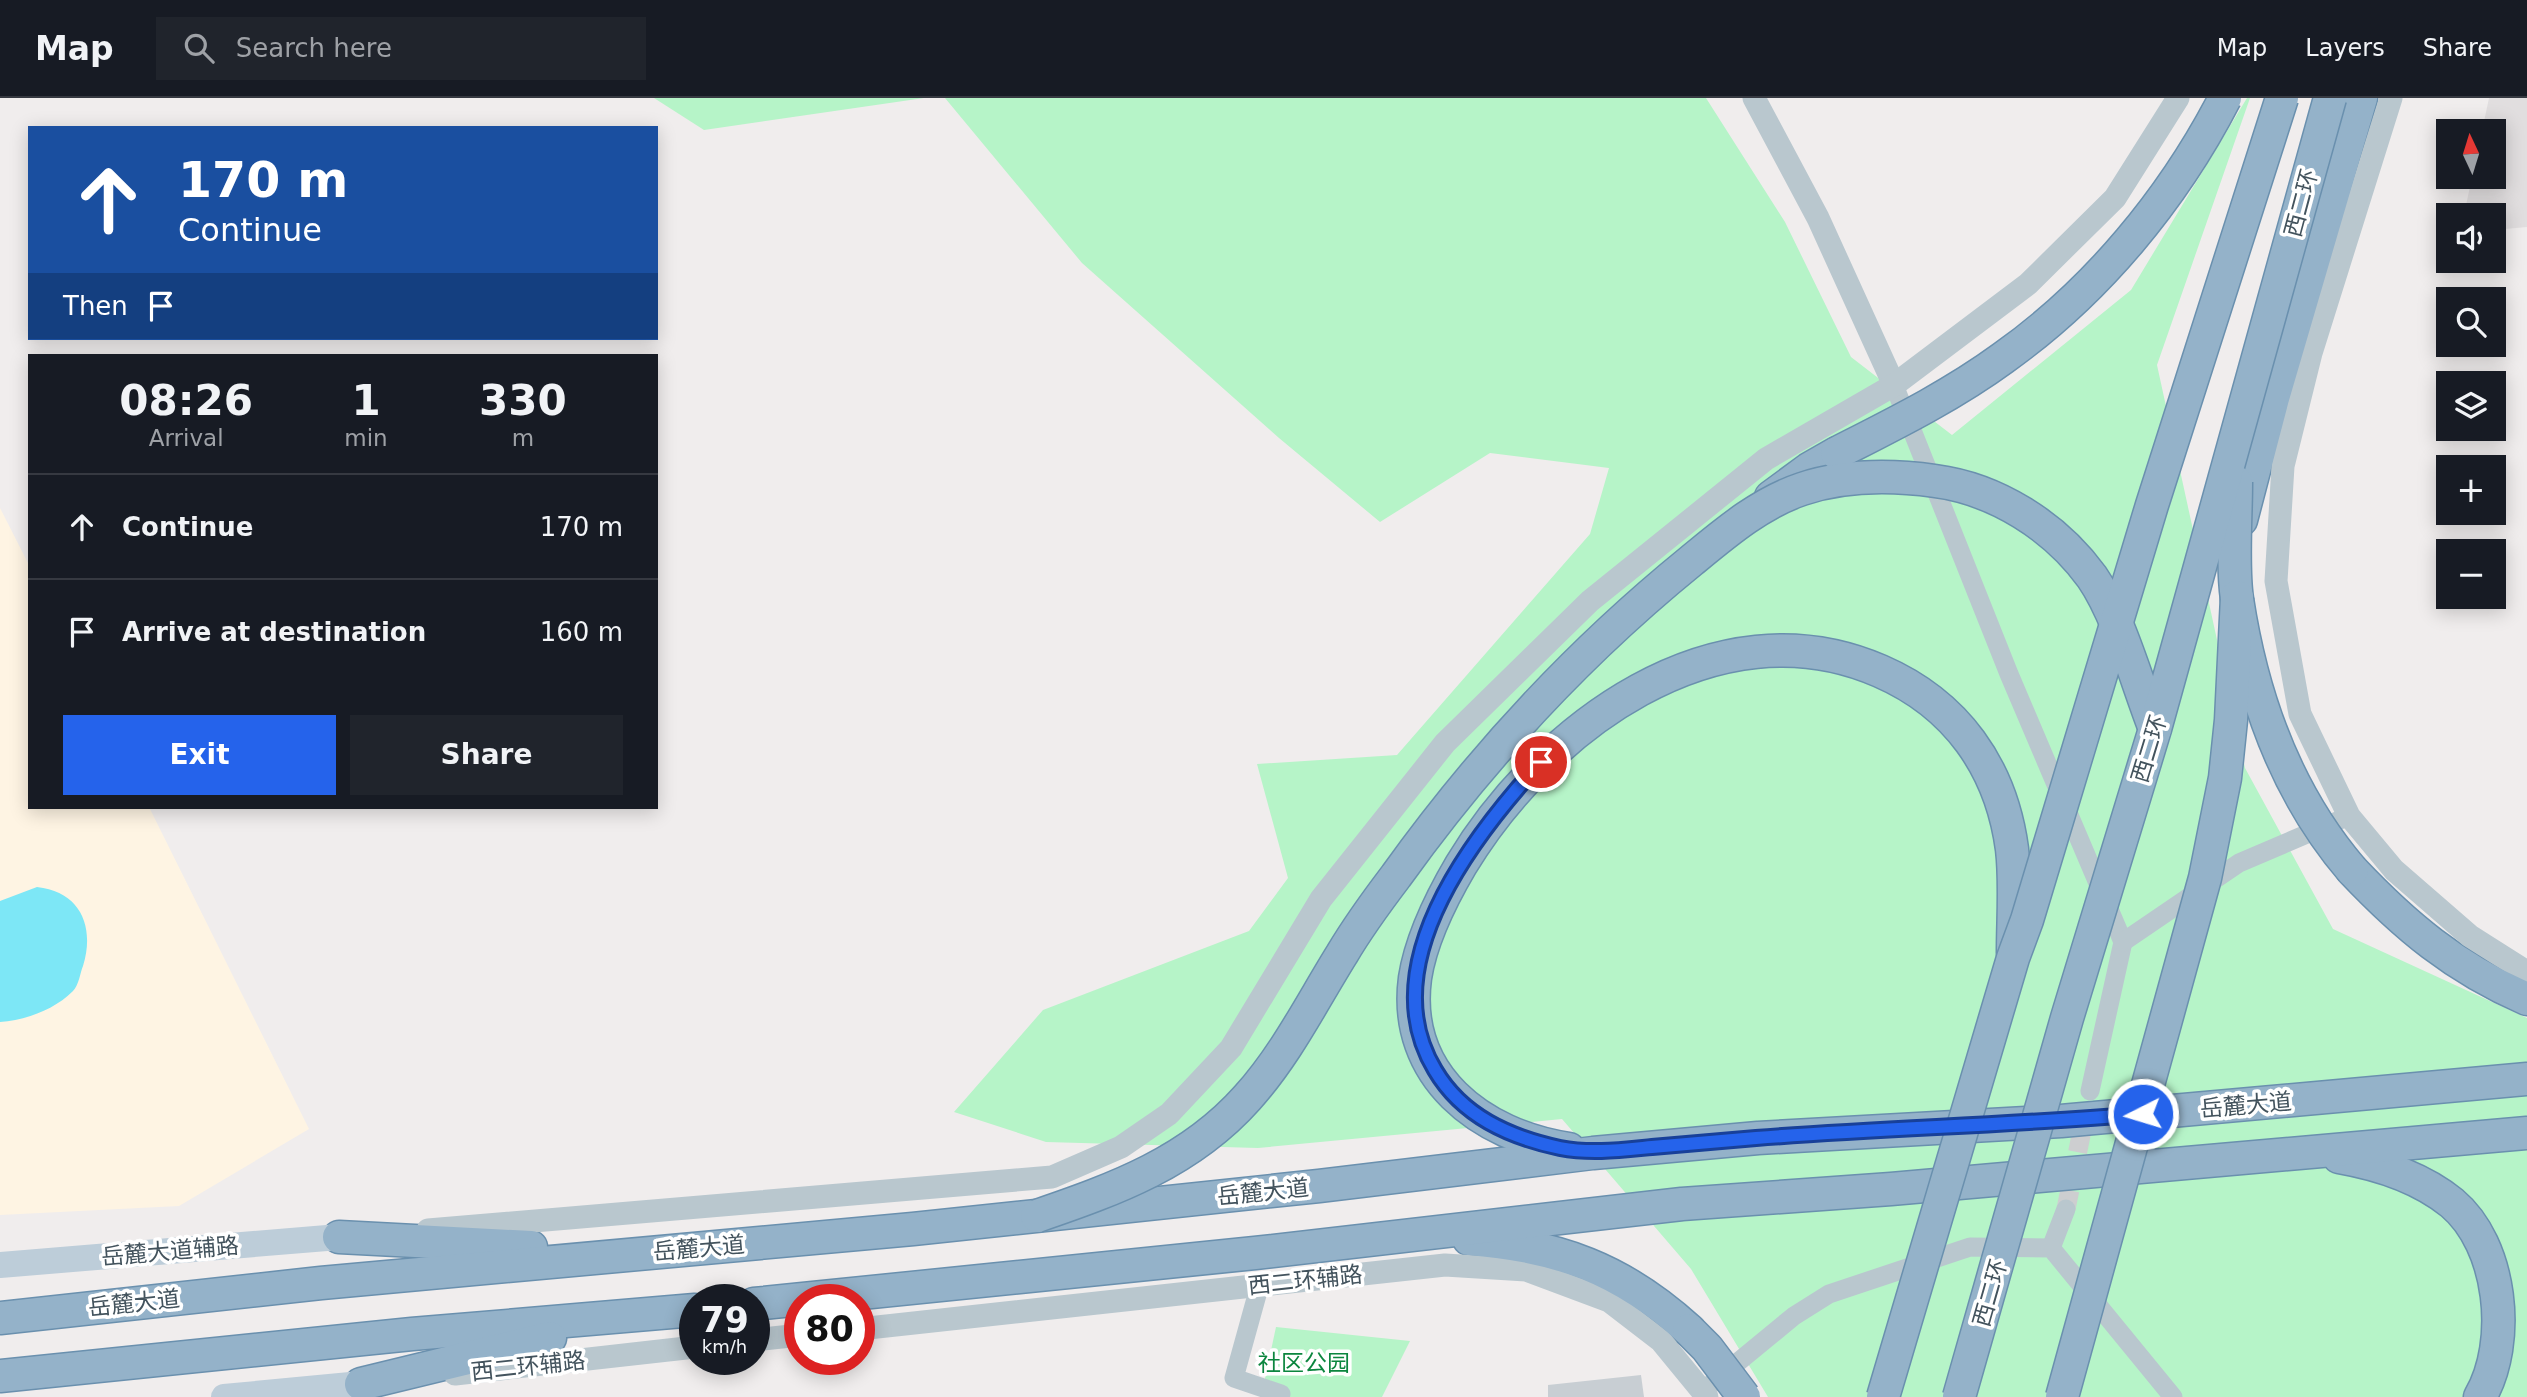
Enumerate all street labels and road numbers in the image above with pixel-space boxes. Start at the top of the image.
street label: 西二环 [2280,166,2322,240]
street label: 西二环 [2126,712,2172,786]
street label: 岳麓大道 [2199,1088,2293,1122]
street label: 岳麓大道 [1216,1174,1310,1210]
street label: 岳麓大道 [652,1231,746,1265]
street label: 岳麓大道辅路 [100,1232,240,1270]
street label: 西二环 [1968,1256,2012,1330]
street label: 西二环辅路 [1246,1261,1364,1299]
street label: 岳麓大道 [87,1285,181,1321]
street label: 西二环辅路 [469,1347,587,1385]

